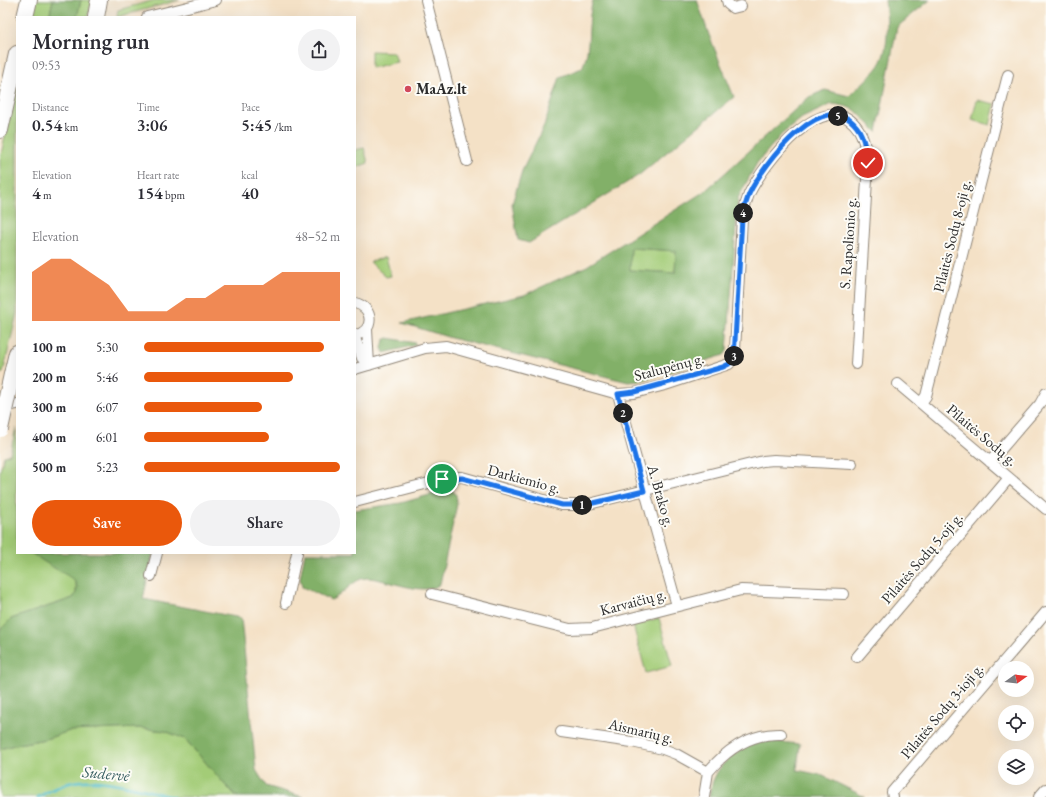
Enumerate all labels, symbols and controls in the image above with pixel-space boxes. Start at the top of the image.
text: Morning run [32,27,150,56]
button: share [298,29,340,71]
text: 09:53 [32,57,60,74]
place label: MaAz.lt [416,79,467,98]
marker: MaAz.lt [403,84,413,94]
text: Distance [32,100,69,114]
text: Time [137,100,160,114]
text: Pace [241,100,260,114]
pin: 5 [828,106,848,126]
text: 5 [835,109,841,123]
text: 0.54 [32,114,62,136]
text: 3:06 [137,114,167,136]
text: 5:45 [241,114,272,136]
text: km [62,120,78,134]
text: /km [272,120,292,134]
pin [851,146,885,180]
icon: check [857,152,879,174]
text: Elevation [32,168,72,182]
text: Heart rate [137,168,179,182]
text: kcal [241,168,258,182]
street label: Pilaitės Sodų 8-oji g. [928,178,975,294]
text: 4 [32,182,41,204]
text: 154 [137,182,163,204]
text: 40 [241,182,259,204]
text: m [41,188,52,202]
text: bpm [163,188,185,202]
street label: S. Rapolionio g. [835,197,860,289]
pin: 4 [733,203,753,223]
text: 4 [740,206,746,220]
text: Elevation [32,228,79,245]
text: 48–52 m [295,228,340,245]
text: 100 m [32,339,66,356]
text: 5:30 [96,339,118,356]
pin: 3 [724,346,744,366]
street label: Stalupėnų g. [632,348,706,385]
text: 3 [731,349,737,363]
text: 200 m [32,369,66,386]
text: 5:46 [96,369,118,386]
text: 300 m [32,399,66,416]
text: 6:07 [96,399,118,416]
street label: Pilaitės Sodų g. [943,400,1022,470]
pin: 2 [613,403,633,423]
text: 2 [620,406,626,420]
text: 400 m [32,429,66,446]
text: 6:01 [96,429,118,446]
text: 500 m [32,459,66,476]
text: 5:23 [96,459,118,476]
street label: Darkiemio g. [486,460,563,497]
street label: A. Brako g. [643,461,679,529]
pin [425,462,459,496]
icon: arrive [431,468,453,490]
pin: 1 [572,495,592,515]
text: 1 [579,498,585,512]
button: Save [32,500,182,546]
button: Share [190,500,340,546]
street label: Pilaitės Sodų 5-oji g. [877,508,967,607]
street label: Karvaičių g. [598,584,668,619]
street label: Pilaitės Sodų 3-ioji g. [896,659,987,762]
north arrow [998,661,1034,697]
map controls [998,661,1034,785]
button: locate [998,705,1034,741]
street label: Aismarių g. [606,714,675,747]
button: layers [998,749,1034,785]
water label: Sudervė [81,761,131,786]

